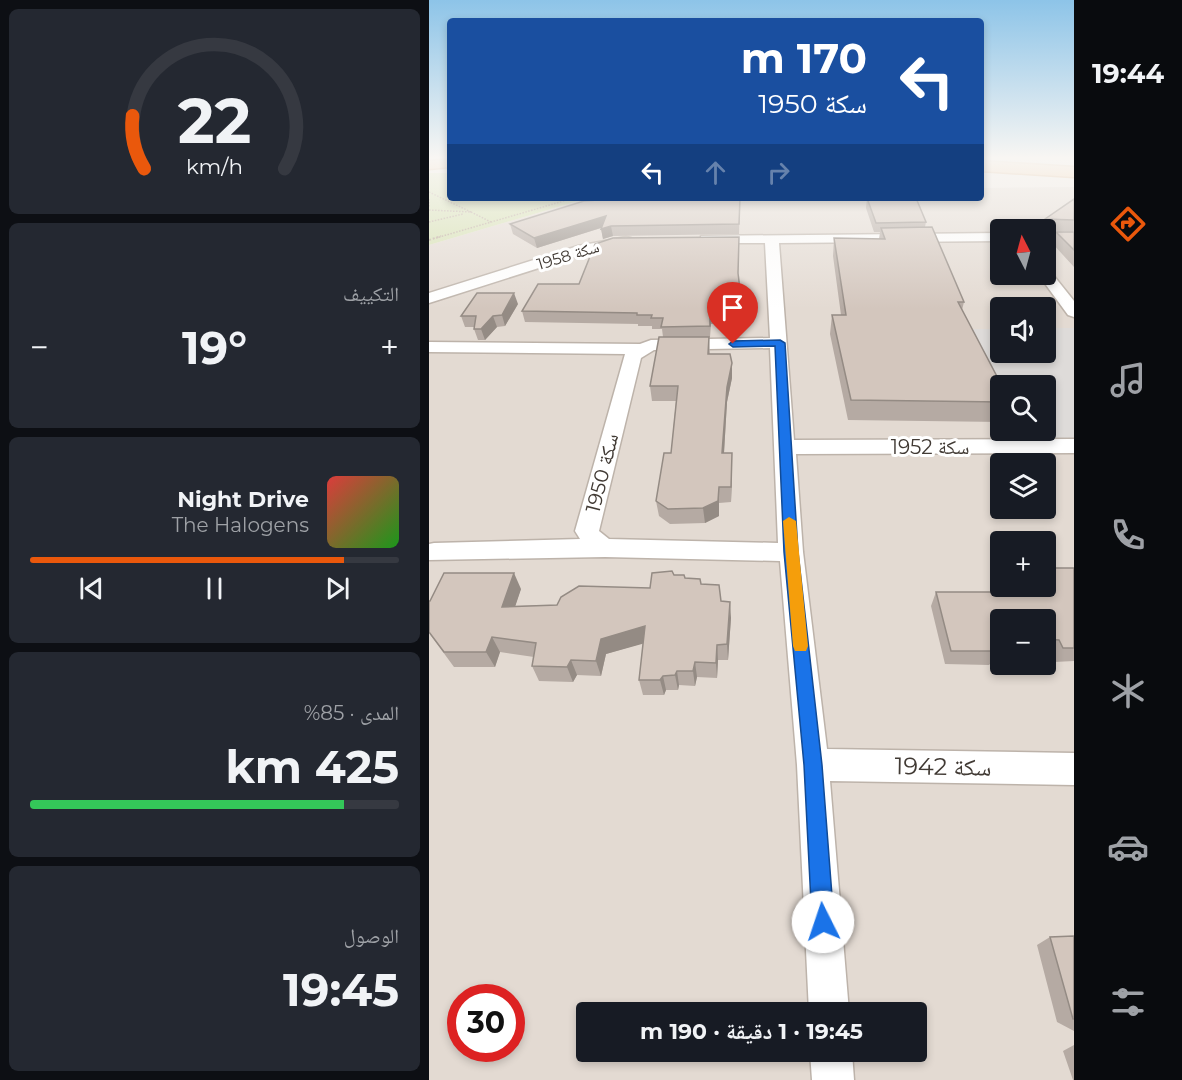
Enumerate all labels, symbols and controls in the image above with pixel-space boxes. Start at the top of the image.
text: 170 m [741,32,867,84]
icon: left [888,42,966,120]
text: 19:44 [1092,57,1164,90]
text: 22 [178,83,251,159]
text: سكة 1950 [758,87,867,120]
text: km/h [186,153,243,179]
icon: left [636,156,669,189]
icon: ahead [699,156,732,189]
icon: right [762,156,795,189]
icon: directions [1107,203,1149,245]
north arrow [990,219,1056,285]
map controls [990,219,1056,675]
street label: سكة 1958 [535,237,602,274]
text: التكييف [343,282,399,306]
pin [707,282,758,344]
icon: arrive [716,291,749,324]
button: sound [990,297,1056,363]
text: 19° [182,320,247,375]
text: − [30,327,49,367]
text: + [380,327,399,367]
icon: music [1107,359,1149,401]
button: search [990,375,1056,441]
street label: سكة 1950 [581,431,623,515]
street label: سكة 1952 [891,435,969,459]
button: layers [990,453,1056,519]
text: Night Drive [177,486,309,513]
text: The Halogens [172,513,309,537]
icon: phone [1107,514,1149,556]
button: + [990,531,1056,597]
icon: previous [75,572,108,605]
icon: pause [198,572,231,605]
icon: next [321,572,354,605]
button: − [990,609,1056,675]
icon: climate [1107,670,1149,712]
text: المدى · 85% [304,701,399,725]
text: 425 km [225,739,399,794]
street label: سكة 1942 [894,751,992,782]
icon: car [1107,826,1149,868]
position arrow [791,890,855,954]
text: الوصول [344,924,399,948]
text: 19:45 [283,962,399,1017]
icon: filters [1107,981,1149,1023]
speed limit sign: 30 [447,984,525,1062]
text: 19:45 · 1 دقيقة · 190 m [640,1018,863,1045]

